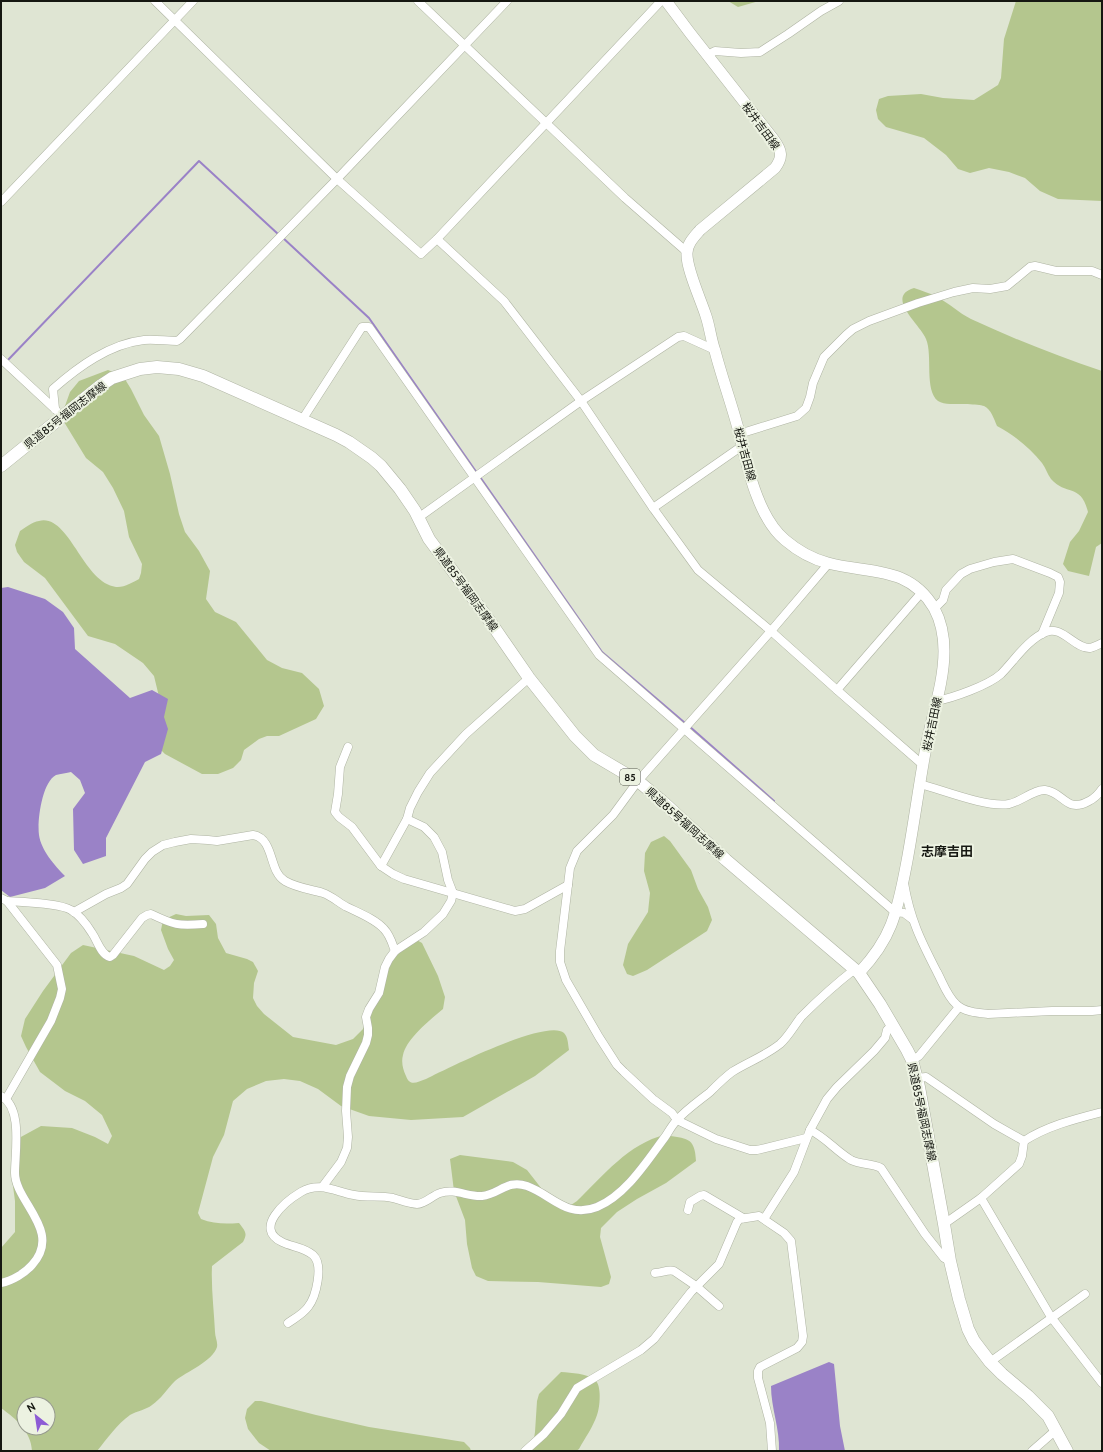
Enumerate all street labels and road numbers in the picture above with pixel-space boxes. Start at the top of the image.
street label: 桜井吉田線 [739,100,783,152]
street label: 県道85号福岡志摩線 [21,379,109,451]
street label: 桜井吉田線 [731,426,759,482]
street label: 県道85号福岡志摩線 [431,544,501,634]
street label: 桜井吉田線 [919,696,945,752]
road number: 85 [620,769,640,785]
street label: 県道85号福岡志摩線 [643,784,727,862]
street label: 県道85号福岡志摩線 [905,1061,939,1163]

